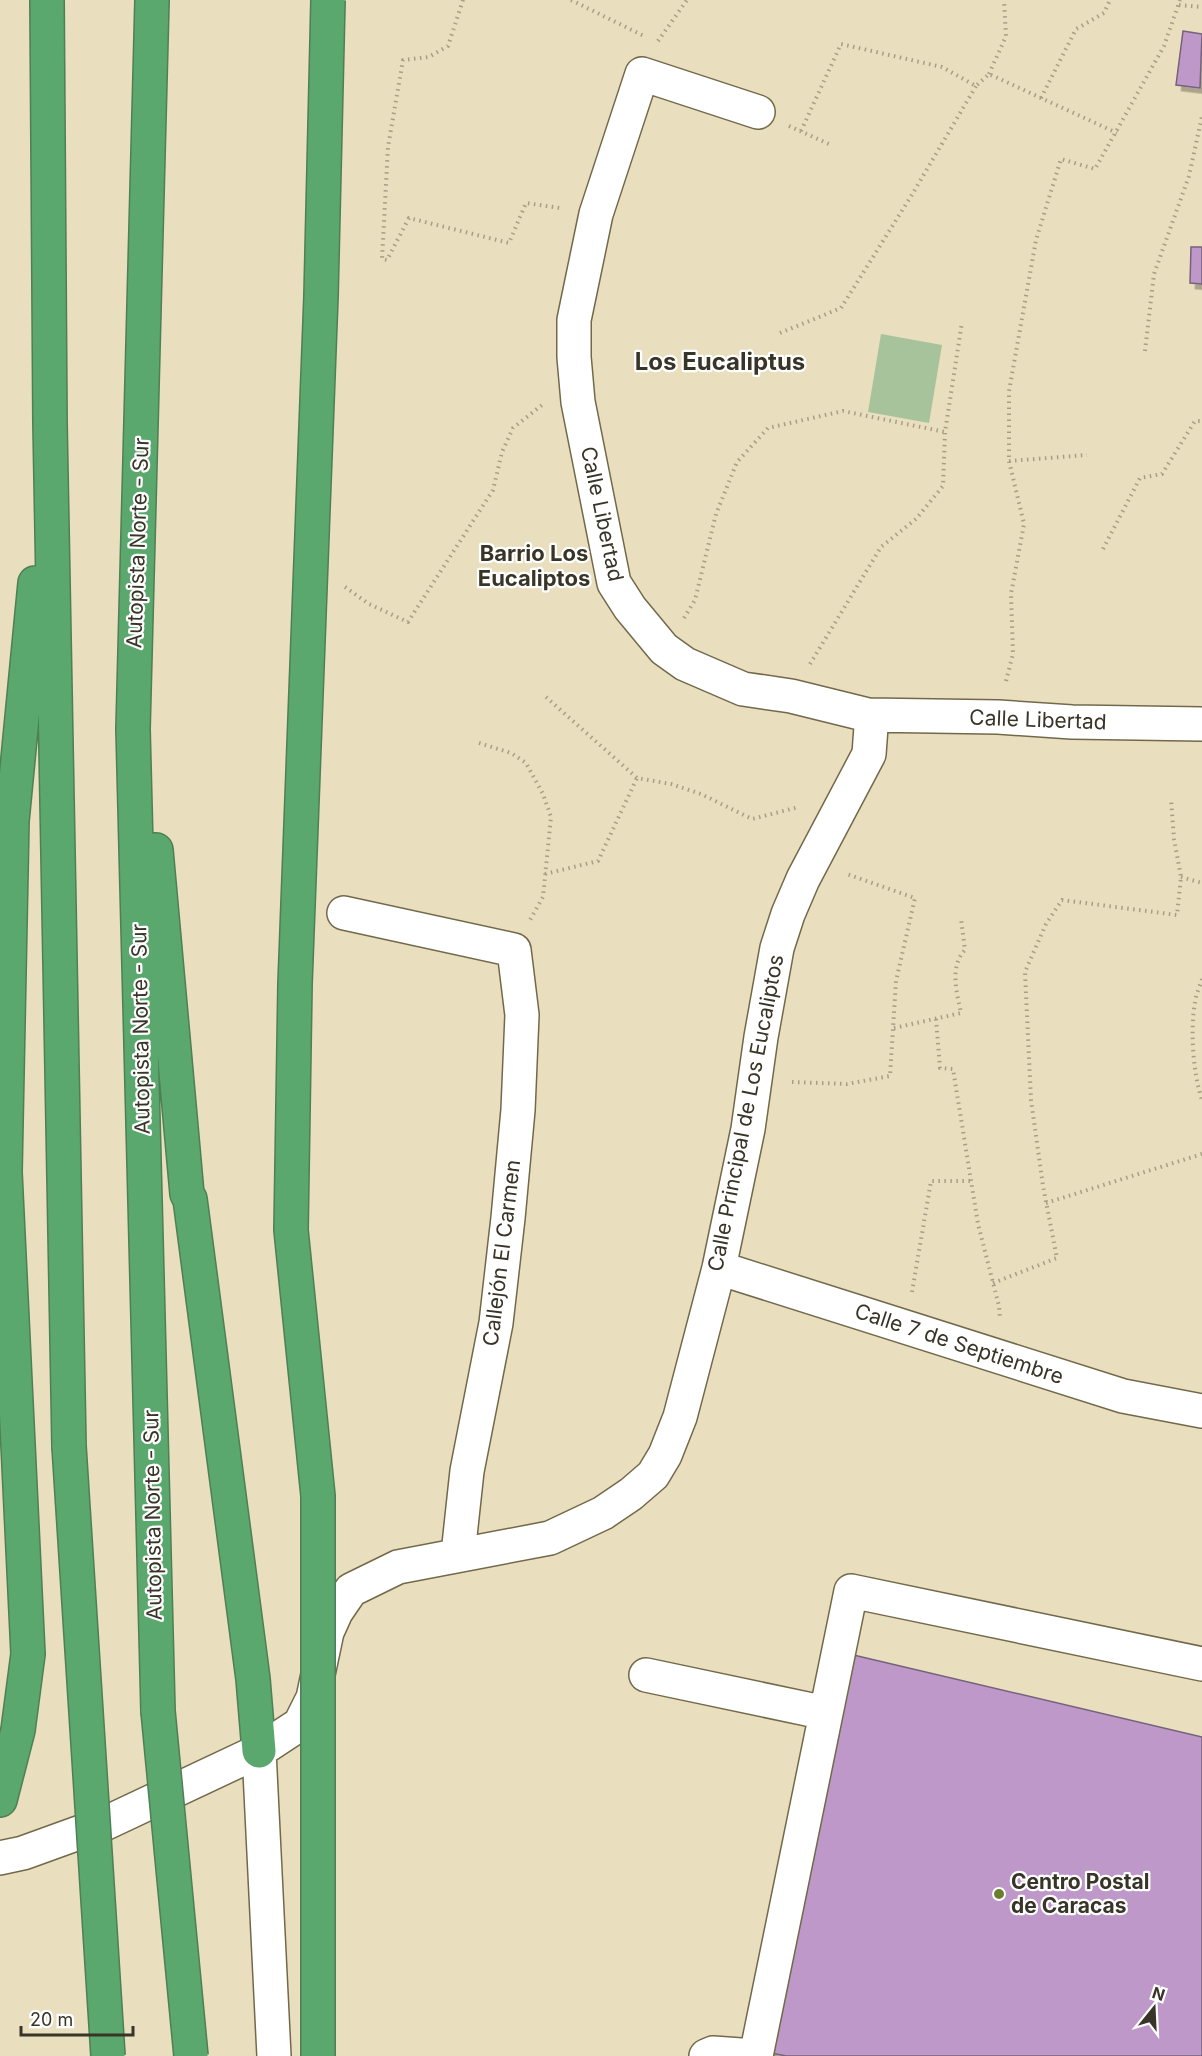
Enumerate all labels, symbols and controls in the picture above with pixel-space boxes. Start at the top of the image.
district label: Los Eucaliptus [635,347,805,376]
street label: Autopista Norte - Sur [121,437,154,649]
street label: Calle Libertad [576,444,629,584]
district label: Barrio Los Eucaliptos [478,540,590,591]
street label: Calle Libertad [969,705,1107,734]
street label: Autopista Norte - Sur [126,923,155,1135]
street label: Calle Principal de Los Eucaliptos [702,952,789,1274]
street label: Callejón El Carmen [478,1158,525,1348]
street label: Calle 7 de Septiembre [852,1298,1067,1389]
street label: Autopista Norte - Sur [138,1409,167,1621]
place label: Centro Postal de Caracas [1011,1869,1149,1918]
marker: Centro Postal de Caracas [992,1887,1006,1901]
north arrow [1124,1978,1184,2038]
text: N [1150,1982,1168,2005]
scale bar [21,1999,134,2037]
text: 20 m [30,2009,73,2030]

